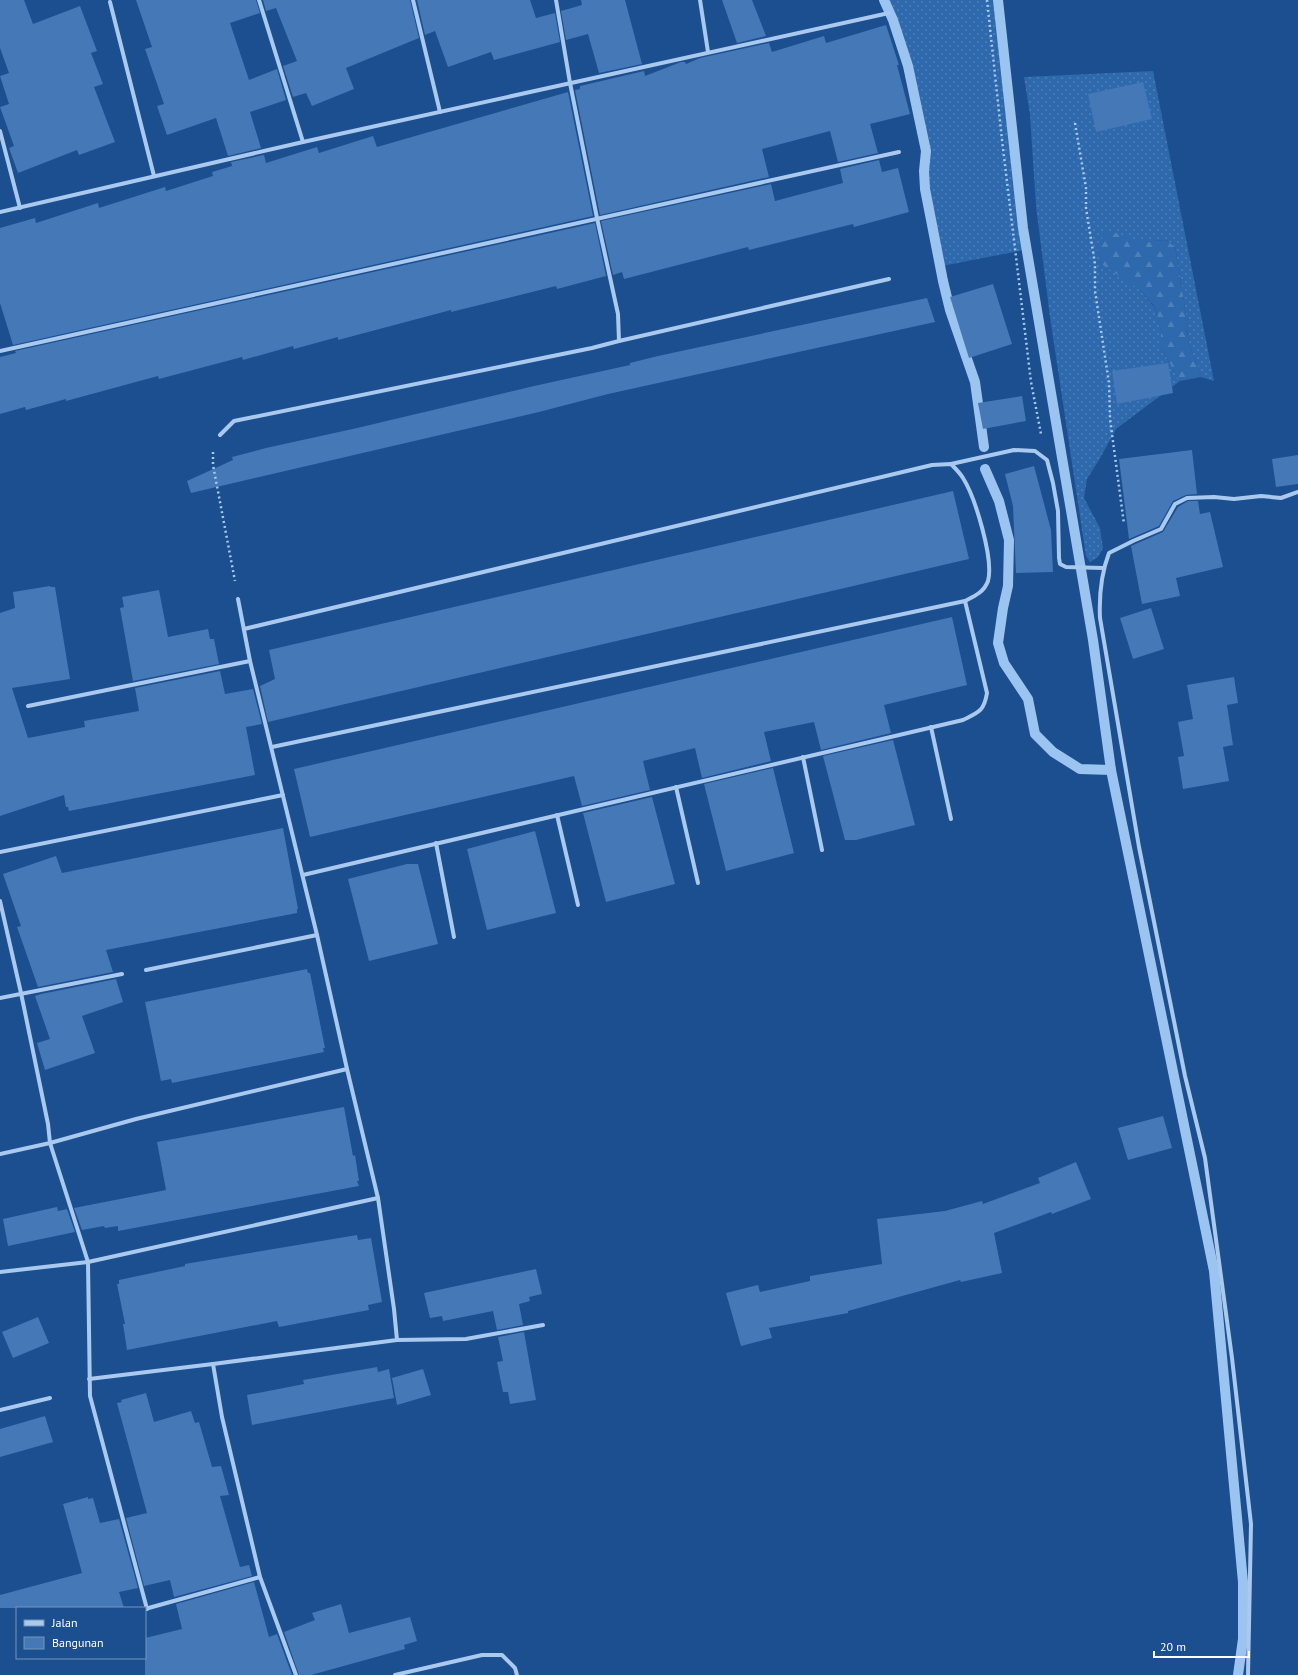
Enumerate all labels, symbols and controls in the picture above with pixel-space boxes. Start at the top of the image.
legend [16,1607,146,1659]
text: Jalan [51,1615,77,1630]
scale bar [1154,1633,1249,1659]
text: Bangunan [52,1635,104,1650]
text: 20 m [1160,1639,1186,1654]

